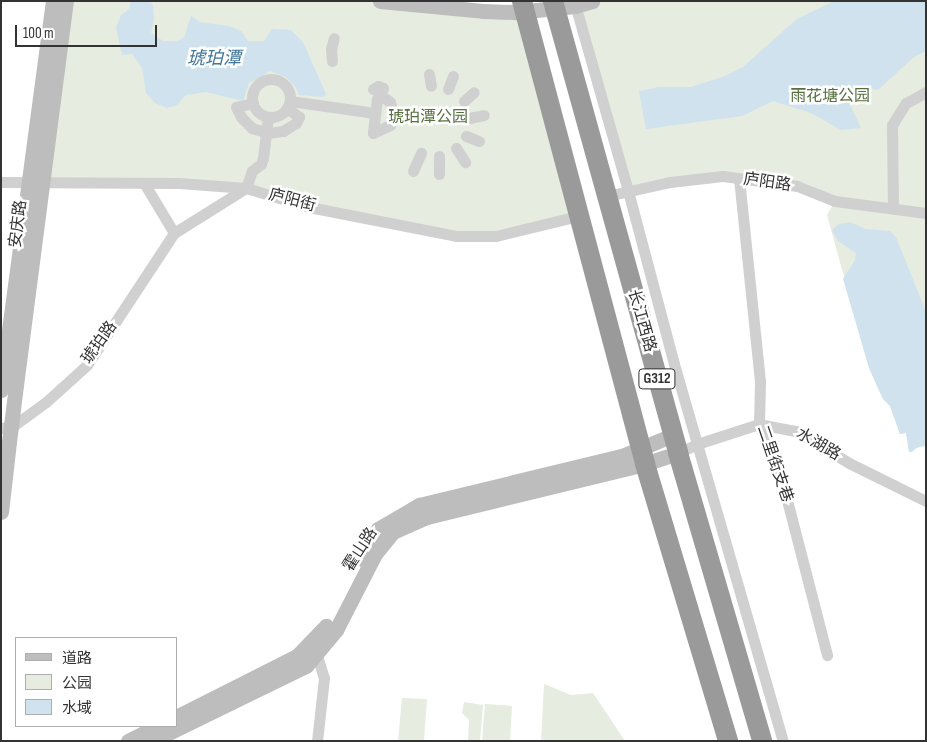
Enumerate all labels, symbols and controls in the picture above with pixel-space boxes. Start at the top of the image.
scale bar [18,15,160,47]
text: 100 m [23,24,54,43]
water label: 琥珀潭 [187,48,241,70]
park label: 雨花塘公园 [790,87,870,107]
park label: 琥珀潭公园 [388,108,468,128]
street label: 庐阳路 [742,170,792,196]
street label: 庐阳街 [266,186,318,216]
street label: 安庆路 [7,199,31,249]
street label: 长江西路 [623,288,659,354]
street label: 琥珀路 [78,318,122,368]
road number: G312 [638,366,676,392]
street label: 二里街支巷 [752,423,796,505]
street label: 水湖路 [792,425,844,465]
street label: 霍山路 [340,525,382,575]
legend [15,637,178,727]
text: 道路 [62,649,92,668]
text: 公园 [62,674,92,693]
text: 水域 [62,699,92,718]

